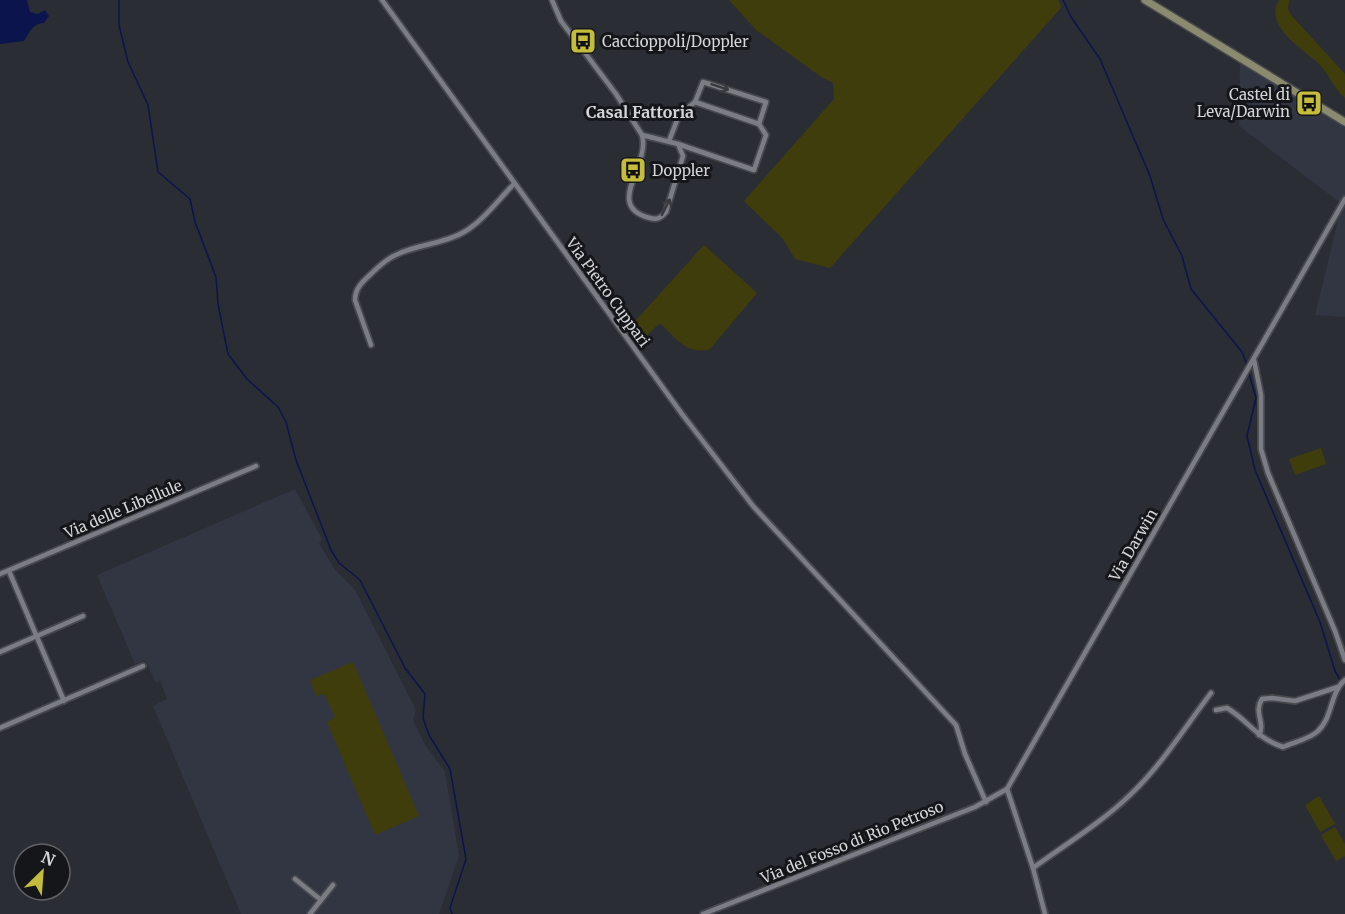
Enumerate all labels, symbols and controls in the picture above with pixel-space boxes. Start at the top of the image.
bus stop icon: Caccioppoli/Doppler [568,26,598,56]
place label: Caccioppoli/Doppler [602,32,749,51]
one-way arrow [710,82,729,93]
place label: Castel di Leva/Darwin [1197,85,1290,121]
bus stop icon: Castel di Leva/Darwin [1294,88,1324,118]
district label: Casal Fattoria [586,102,694,122]
bus stop icon: Doppler [618,155,648,185]
place label: Doppler [652,161,710,180]
one-way arrow [661,199,673,217]
street label: Via Pietro Cuppari [561,233,654,350]
street label: Via delle Libellule [60,476,185,543]
street label: Via Darwin [1104,505,1161,585]
street label: Via del Fosso di Rio Petroso [757,797,946,888]
north arrow [12,842,72,902]
text: N [38,847,59,870]

